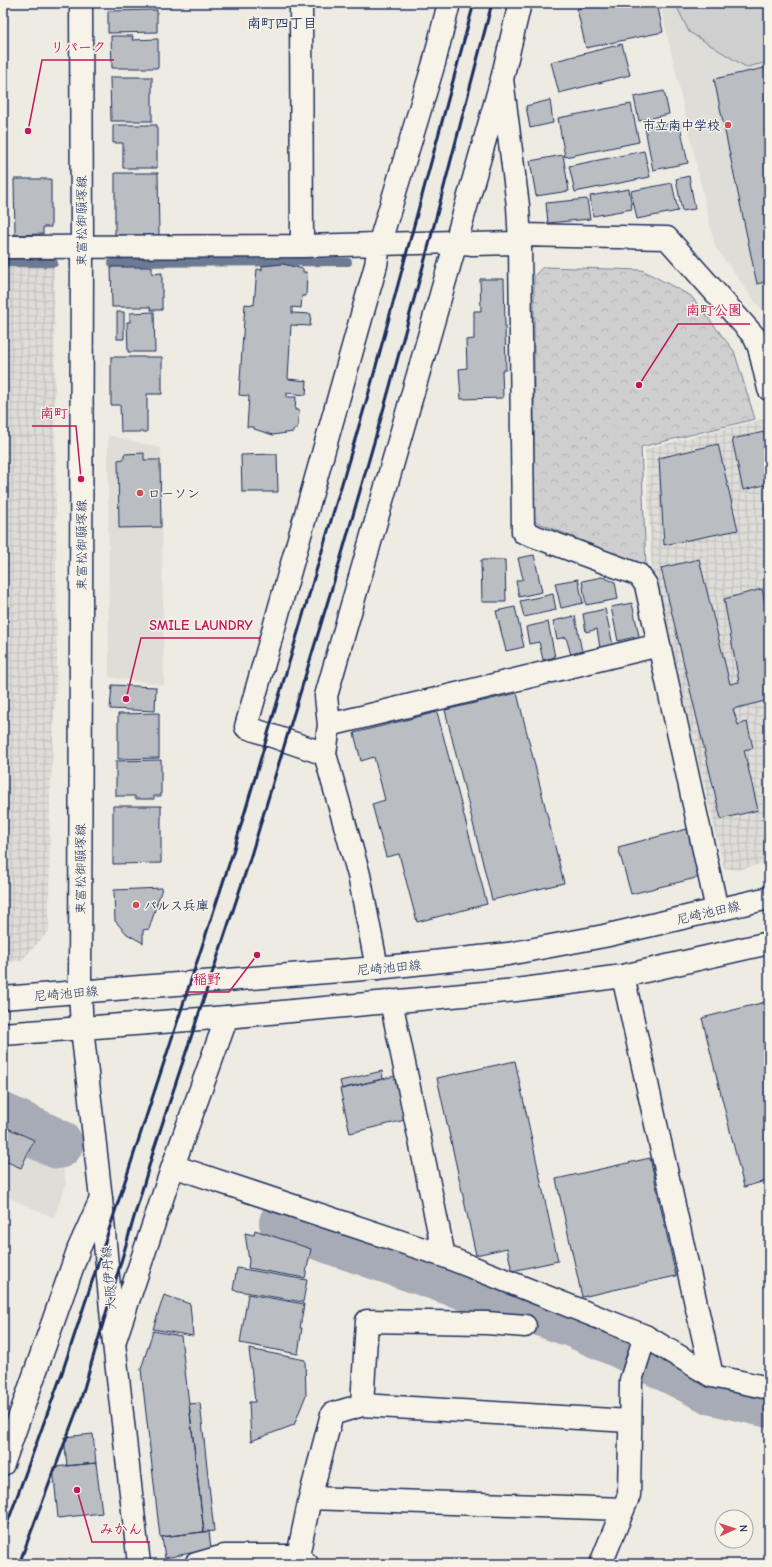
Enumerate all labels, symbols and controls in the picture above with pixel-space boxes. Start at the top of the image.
district label: 南町四丁目 [247,15,317,32]
callout: リパーク [42,34,114,60]
text: リパーク [50,39,106,56]
place label: 市立南中学校 [642,118,720,133]
marker: 市立南中学校 [723,120,733,130]
street label: 東富松御願塚線 [74,175,89,267]
callout: 南町公園 [678,298,750,324]
text: 南町公園 [686,302,742,319]
callout: 南町 [32,400,76,426]
text: 南町 [40,405,68,422]
place label: ローソン [148,486,200,501]
marker: ローソン [135,488,145,498]
street label: 東富松御願塚線 [74,499,89,591]
callout: SMILE LAUNDRY [141,612,261,638]
text: SMILE LAUNDRY [149,617,254,634]
street label: 東富松御願塚線 [73,823,88,915]
place label: パルス兵庫 [144,898,209,913]
street label: 尼崎池田線 [675,898,742,927]
marker: パルス兵庫 [131,900,141,910]
street label: 尼崎池田線 [356,957,423,978]
callout: 稲野 [185,966,229,992]
text: 稲野 [193,971,221,988]
street label: 尼崎池田線 [33,983,100,1004]
street label: 大阪伊丹線 [98,1244,119,1311]
north arrow [714,1509,754,1549]
callout: みかん [92,1516,150,1542]
text: みかん [100,1521,142,1538]
text: N [737,1525,750,1532]

